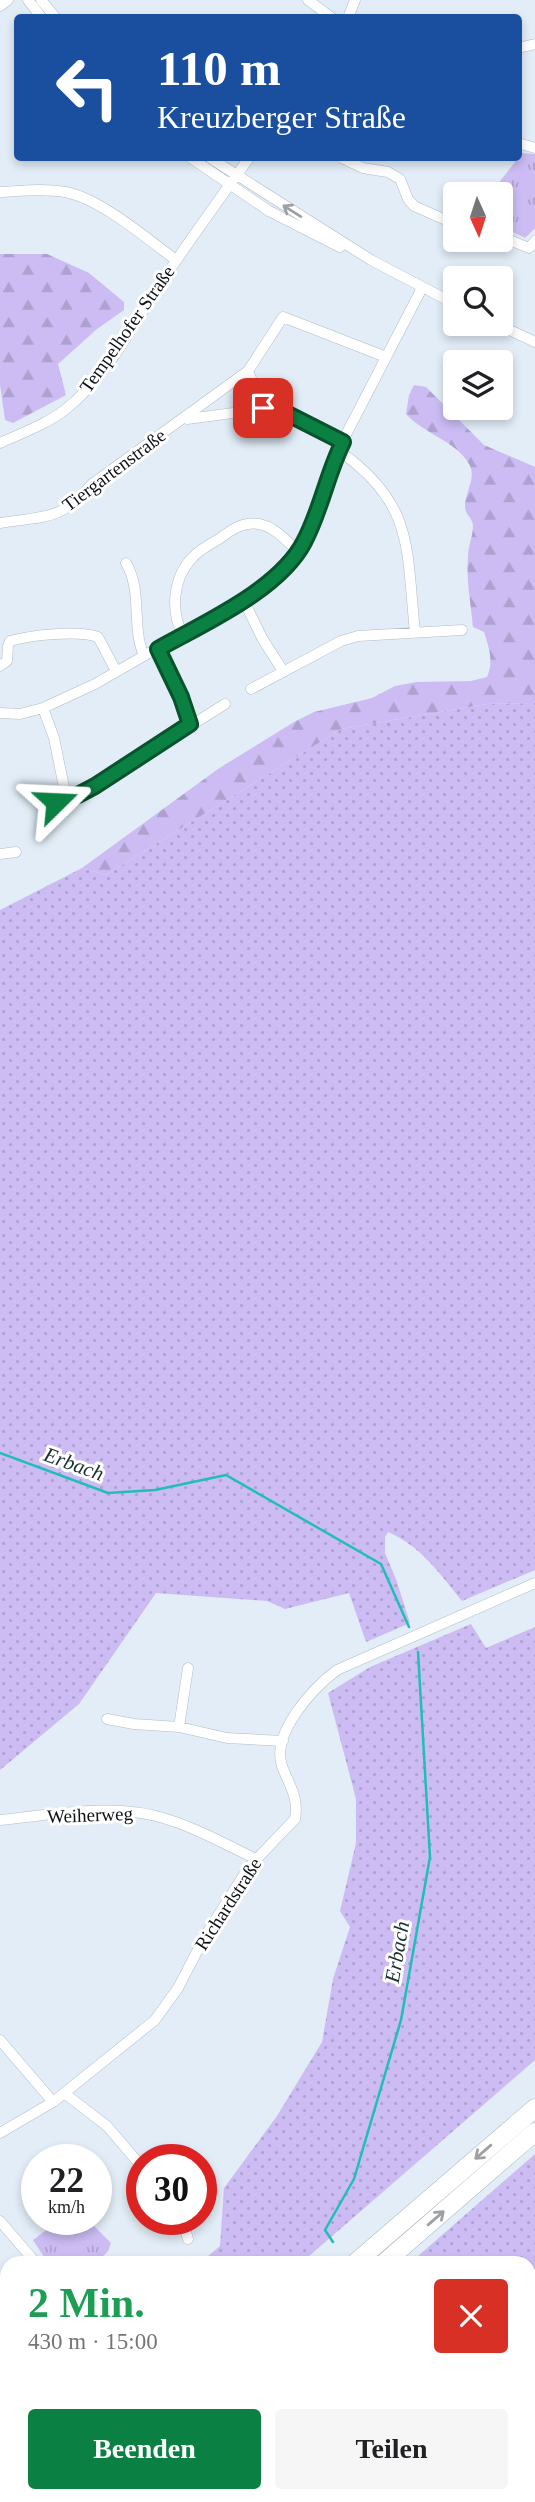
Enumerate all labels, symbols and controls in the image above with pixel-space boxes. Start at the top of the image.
text: 110 m [157,41,281,96]
icon: left [42,42,133,133]
text: Kreuzberger Straße [157,99,406,135]
north arrow [443,182,513,252]
map controls [443,182,513,420]
one-way arrow [283,203,303,217]
street label: Tempelhofer Straße [75,262,179,396]
button: search [443,266,513,336]
button: layers [443,350,513,420]
pin [233,378,293,438]
icon: arrive [244,389,282,427]
street label: Tiergartenstraße [58,424,170,516]
position arrow [19,765,93,839]
water label: Erbach [40,1442,107,1486]
street label: Weiherweg [47,1803,134,1827]
street label: Richardstraße [190,1854,266,1954]
water label: Erbach [380,1919,414,1986]
speed limit sign: 30 [126,2144,217,2235]
one-way arrow [475,2144,493,2160]
text: 22 [49,2161,84,2200]
text: km/h [48,2197,85,2217]
one-way arrow [427,2210,445,2226]
button: close [434,2279,508,2353]
text: 2 Min. [28,2280,145,2326]
text: 430 m · 15:00 [28,2329,158,2354]
button: Beenden [28,2409,261,2489]
button: Teilen [275,2409,508,2489]

